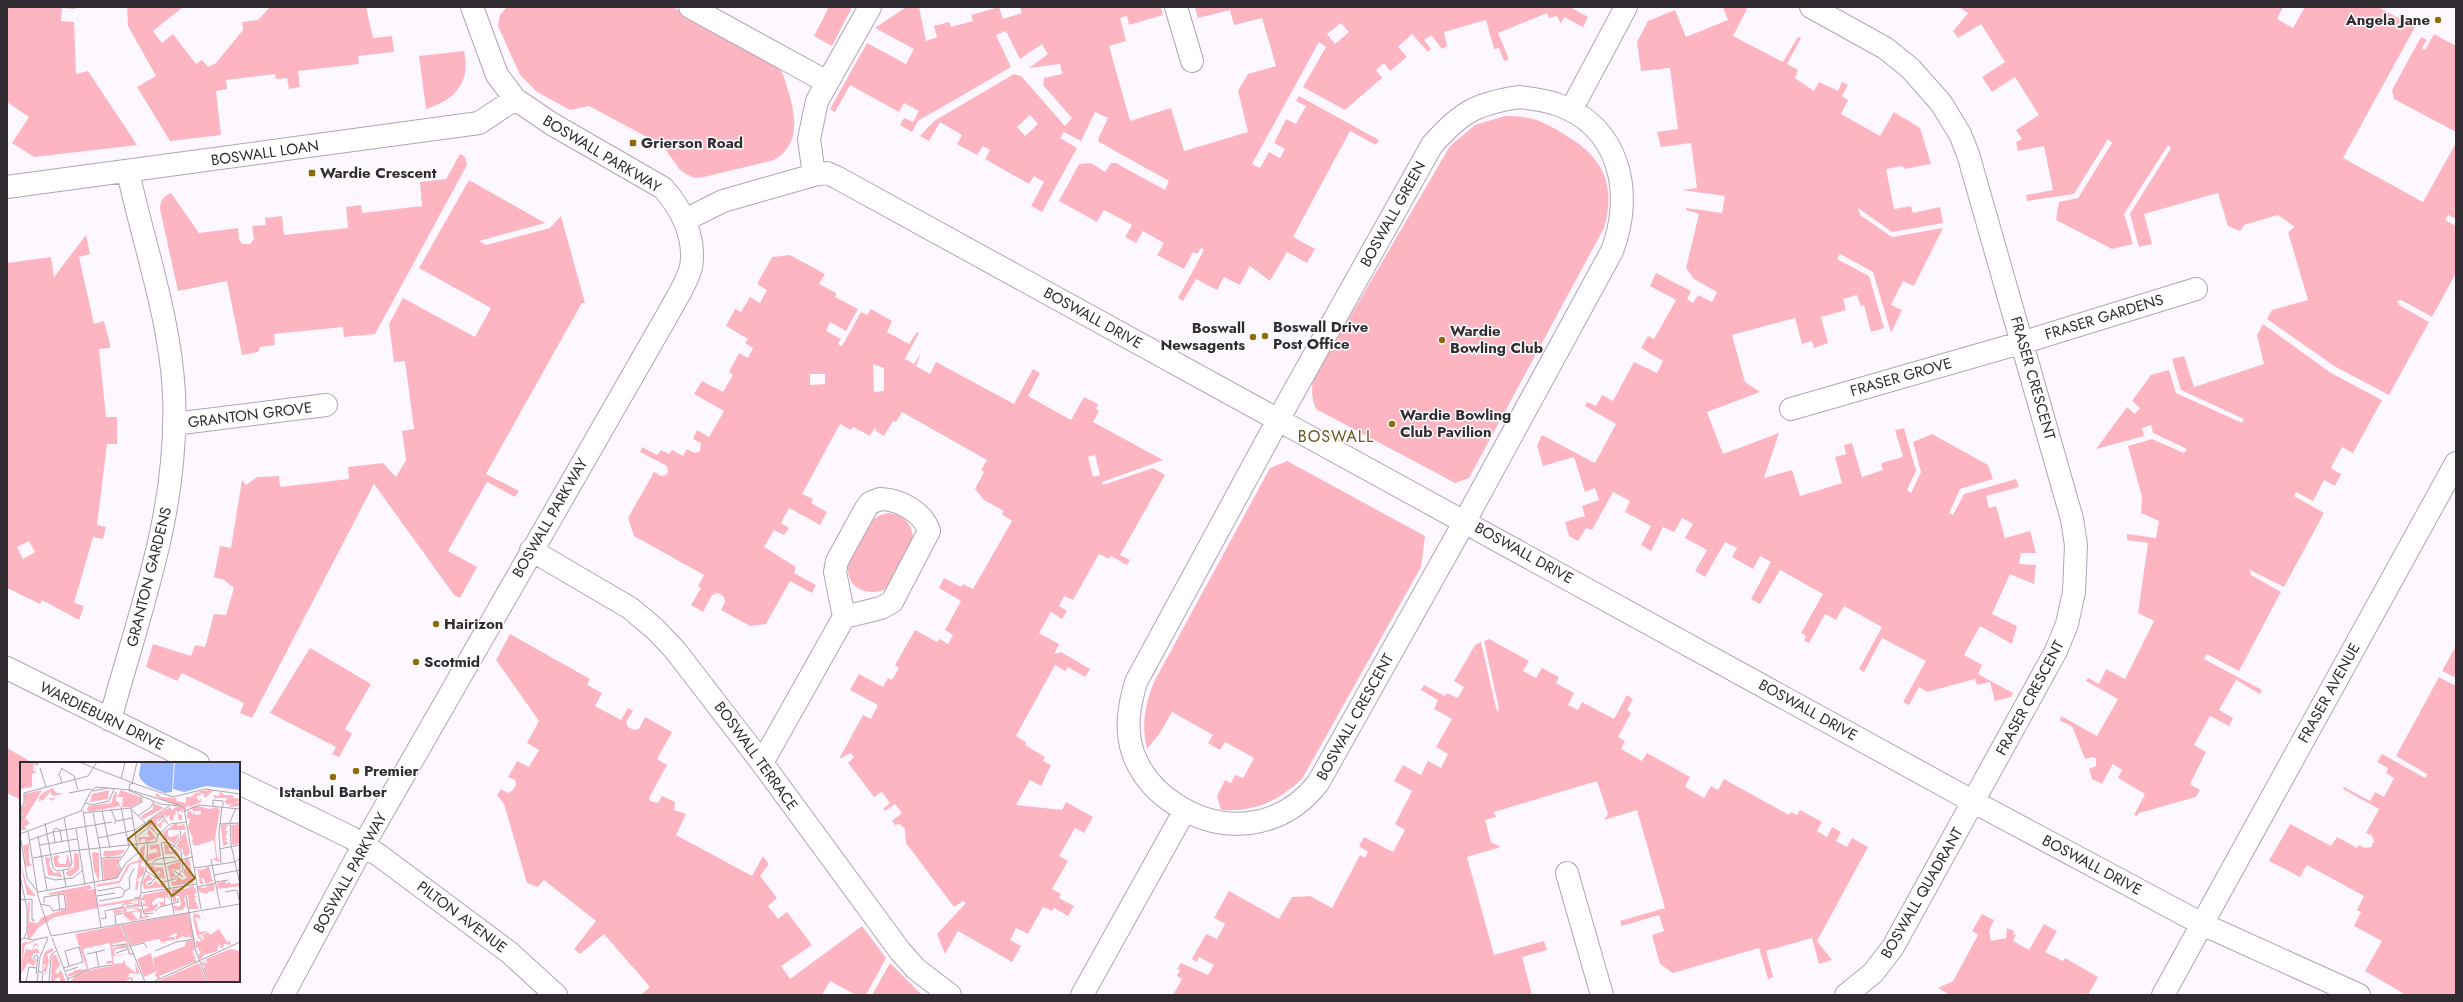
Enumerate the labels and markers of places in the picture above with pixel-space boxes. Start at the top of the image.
place label: Angela Jane [2345,9,2430,31]
marker: Angela Jane [2433,15,2443,25]
place label: Grierson Road [641,132,743,154]
marker: Grierson Road [628,138,638,148]
place label: Wardie Crescent [320,162,437,184]
marker: Wardie Crescent [307,168,317,178]
place label: Boswall Drive Post Office [1273,316,1369,355]
place label: Boswall Newsagents [1160,317,1245,356]
place label: Wardie Bowling Club [1450,320,1543,359]
marker: Boswall Drive Post Office [1260,331,1270,341]
marker: Boswall Newsagents [1248,332,1258,342]
marker: Wardie Bowling Club [1437,335,1447,345]
place label: Wardie Bowling Club Pavilion [1400,404,1511,443]
marker: Wardie Bowling Club Pavilion [1387,419,1397,429]
place label: Hairizon [444,613,503,635]
marker: Hairizon [431,619,441,629]
place label: Scotmid [424,651,480,673]
marker: Scotmid [411,657,421,667]
place label: Premier [364,760,420,782]
marker: Premier [351,766,361,776]
marker: Istanbul Barber [328,772,338,782]
place label: Istanbul Barber [279,781,388,803]

